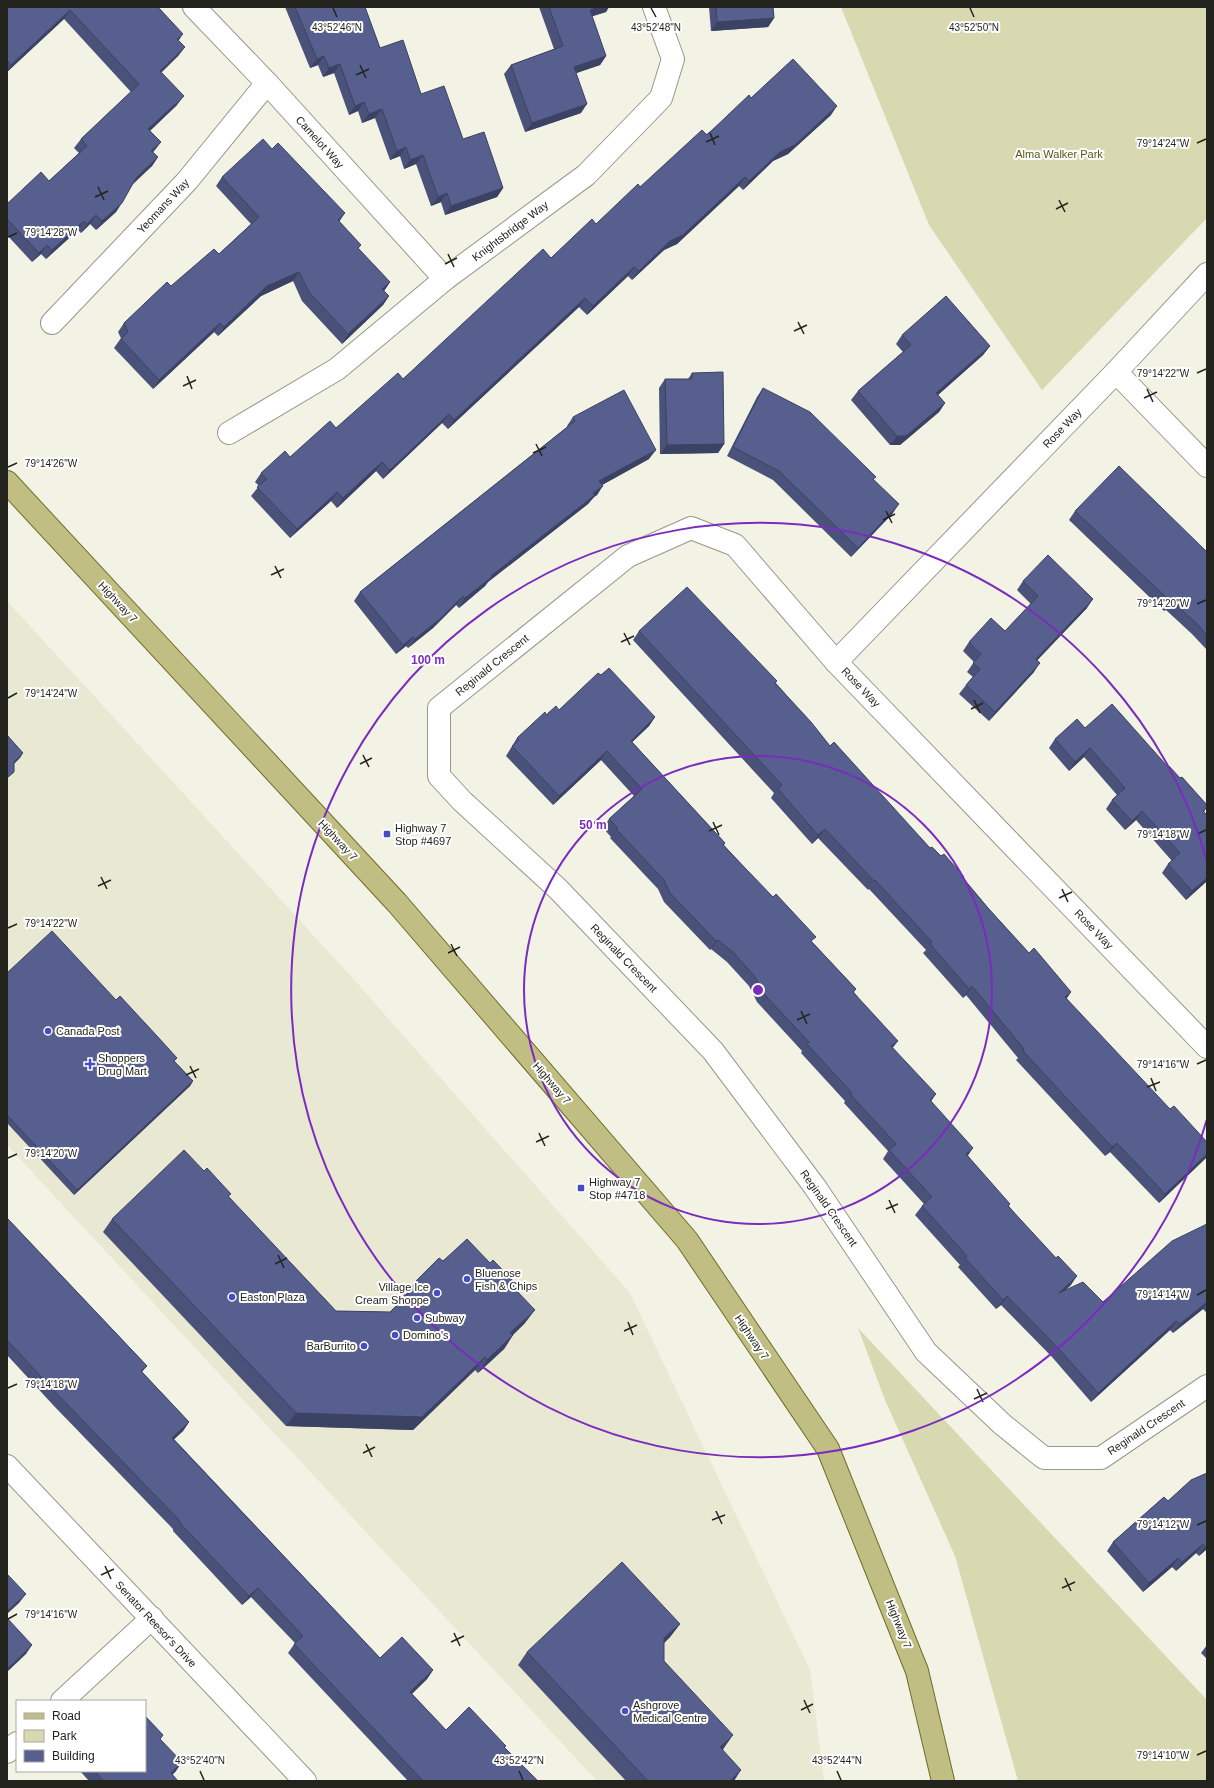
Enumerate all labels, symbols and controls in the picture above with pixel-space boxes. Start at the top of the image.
text: 43°52'46"N [312,22,362,33]
text: 43°52'48"N [631,22,681,33]
text: 43°52'50"N [949,22,999,33]
street label: Camelot Way [294,114,347,171]
text: 79°14'24"W [1137,138,1190,149]
park label: Alma Walker Park [1015,148,1103,160]
street label: Yeomans Way [135,176,192,236]
street label: Knightsbridge Way [470,198,551,263]
text: 79°14'28"W [25,227,78,238]
text: 79°14'22"W [1137,368,1190,379]
street label: Rose Way [1040,405,1084,450]
text: 79°14'26"W [25,458,78,469]
street label: Highway 7 [96,579,140,625]
text: 79°14'20"W [1137,598,1190,609]
street label: Reginald Crescent [453,632,531,698]
text: 100 m [411,653,445,667]
street label: Rose Way [839,665,883,710]
text: 79°14'24"W [25,688,78,699]
street label: Highway 7 [316,817,360,863]
text: 50 m [579,818,607,832]
place label: Highway 7 Stop #4697 [395,822,451,847]
marker: Highway 7 Stop #4697 [382,829,392,839]
text: 79°14'18"W [1137,829,1190,840]
street label: Rose Way [1072,907,1116,952]
text: 79°14'22"W [25,918,78,929]
street label: Reginald Crescent [588,921,660,995]
centre of rings [751,983,765,997]
place label: Canada Post [56,1025,120,1037]
marker: Canada Post [43,1026,53,1036]
place label: Shoppers Drug Mart [98,1052,147,1077]
marker: Shoppers Drug Mart [85,1059,95,1069]
text: 79°14'16"W [1137,1059,1190,1070]
street label: Highway 7 [531,1060,573,1106]
text: 79°14'20"W [25,1148,78,1159]
street label: Reginald Crescent [798,1167,860,1249]
place label: Highway 7 Stop #4718 [589,1176,645,1201]
marker: Highway 7 Stop #4718 [576,1183,586,1193]
place label: Bluenose Fish & Chips [475,1267,538,1292]
marker: Bluenose Fish & Chips [462,1274,472,1284]
place label: Village Ice Cream Shoppe [355,1281,429,1306]
marker: Village Ice Cream Shoppe [432,1288,442,1298]
text: 79°14'14"W [1137,1289,1190,1300]
place label: Easton Plaza [240,1291,306,1303]
marker: Easton Plaza [227,1292,237,1302]
place label: Subway [425,1312,465,1324]
street label: Highway 7 [733,1312,771,1362]
marker: Subway [412,1313,422,1323]
place label: Domino's [403,1329,449,1341]
marker: Domino's [390,1330,400,1340]
place label: BarBurrito [306,1340,356,1352]
marker: BarBurrito [359,1341,369,1351]
text: 79°14'18"W [25,1379,78,1390]
street label: Reginald Crescent [1105,1397,1187,1457]
text: 79°14'12"W [1137,1519,1190,1530]
street label: Senator Reesor's Drive [113,1578,199,1670]
street label: Highway 7 [884,1598,914,1650]
text: 79°14'16"W [25,1609,78,1620]
place label: Ashgrove Medical Centre [633,1699,707,1724]
legend [16,1700,146,1772]
marker: Ashgrove Medical Centre [620,1706,630,1716]
text: Road [52,1709,81,1723]
text: Park [52,1729,78,1743]
text: Building [52,1749,95,1763]
text: 79°14'10"W [1137,1750,1190,1761]
text: 43°52'40"N [175,1755,225,1766]
text: 43°52'42"N [494,1755,544,1766]
text: 43°52'44"N [812,1755,862,1766]

